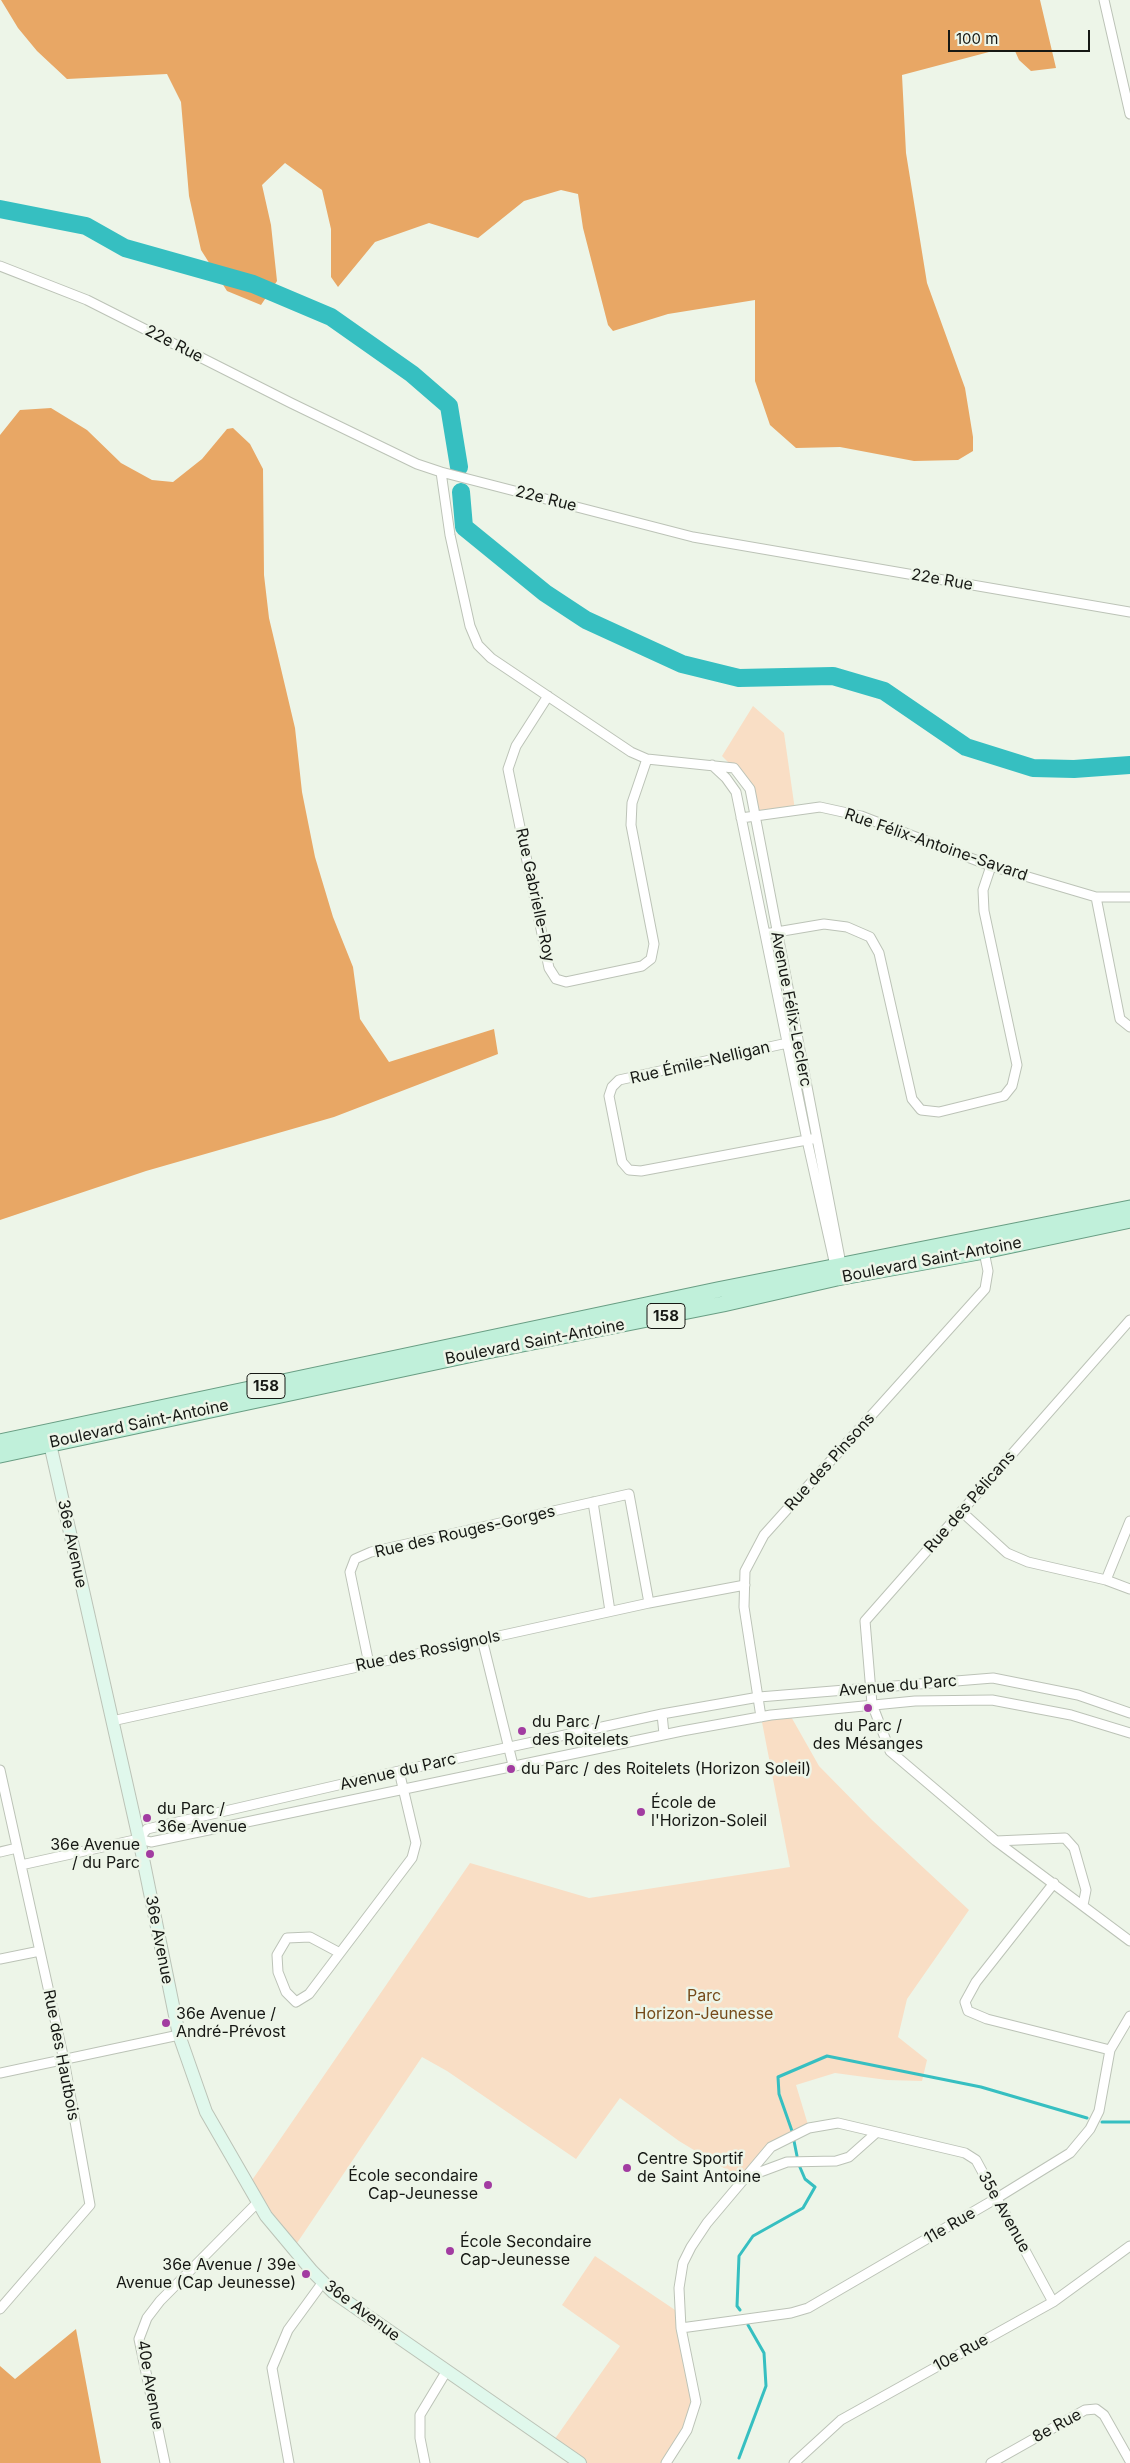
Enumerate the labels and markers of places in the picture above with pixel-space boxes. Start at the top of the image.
marker: du Parc / des Mésanges [862,1702,874,1714]
place label: du Parc / des Roitelets [532,1712,629,1750]
place label: du Parc / des Mésanges [813,1716,923,1754]
marker: du Parc / des Roitelets [516,1725,528,1737]
place label: du Parc / des Roitelets (Horizon Soleil) [521,1759,811,1779]
marker: du Parc / des Roitelets (Horizon Soleil) [505,1763,517,1775]
place label: École de l'Horizon-Soleil [651,1793,767,1831]
place label: du Parc / 36e Avenue [157,1799,247,1837]
marker: École de l'Horizon-Soleil [635,1806,647,1818]
marker: du Parc / 36e Avenue [141,1812,153,1824]
place label: 36e Avenue / du Parc [50,1835,140,1873]
marker: 36e Avenue / du Parc [144,1848,156,1860]
place label: 36e Avenue / André-Prévost [176,2004,286,2042]
marker: 36e Avenue / André-Prévost [160,2017,172,2029]
place label: Centre Sportif de Saint Antoine [637,2149,761,2187]
marker: Centre Sportif de Saint Antoine [621,2162,633,2174]
place label: École secondaire Cap-Jeunesse [348,2166,478,2204]
marker: École secondaire Cap-Jeunesse [482,2179,494,2191]
place label: École Secondaire Cap-Jeunesse [460,2232,592,2270]
marker: École Secondaire Cap-Jeunesse [444,2245,456,2257]
place label: 36e Avenue / 39e Avenue (Cap Jeunesse) [116,2255,296,2293]
marker: 36e Avenue / 39e Avenue (Cap Jeunesse) [300,2268,312,2280]

